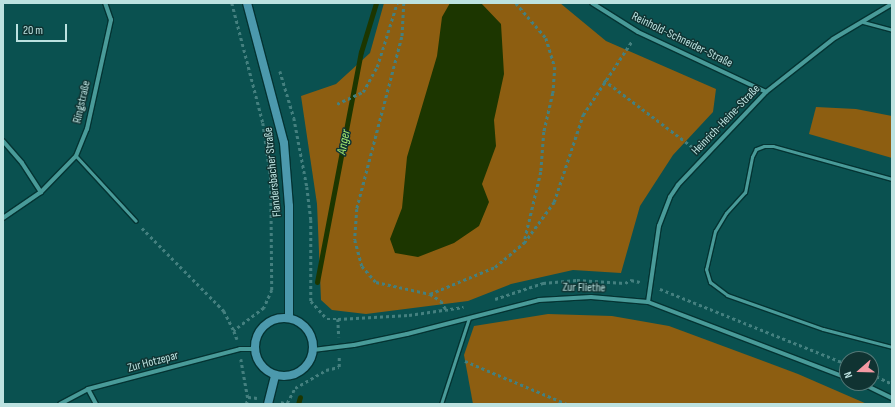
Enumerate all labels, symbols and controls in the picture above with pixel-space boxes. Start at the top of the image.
street label: Reinhold-Schneider-Straße [629,9,735,71]
scale bar [18,16,69,42]
text: 20 m [23,23,43,38]
street label: Ringstraße [70,79,94,125]
street label: Heinrich-Heine-Straße [689,82,763,158]
street label: Flandersbacher Straße [261,126,285,218]
water label: Anger [334,128,354,156]
street label: Zur Fliethe [562,280,606,296]
street label: Zur Hotzepar [126,348,180,376]
north arrow [839,351,879,391]
text: N [841,370,855,380]

